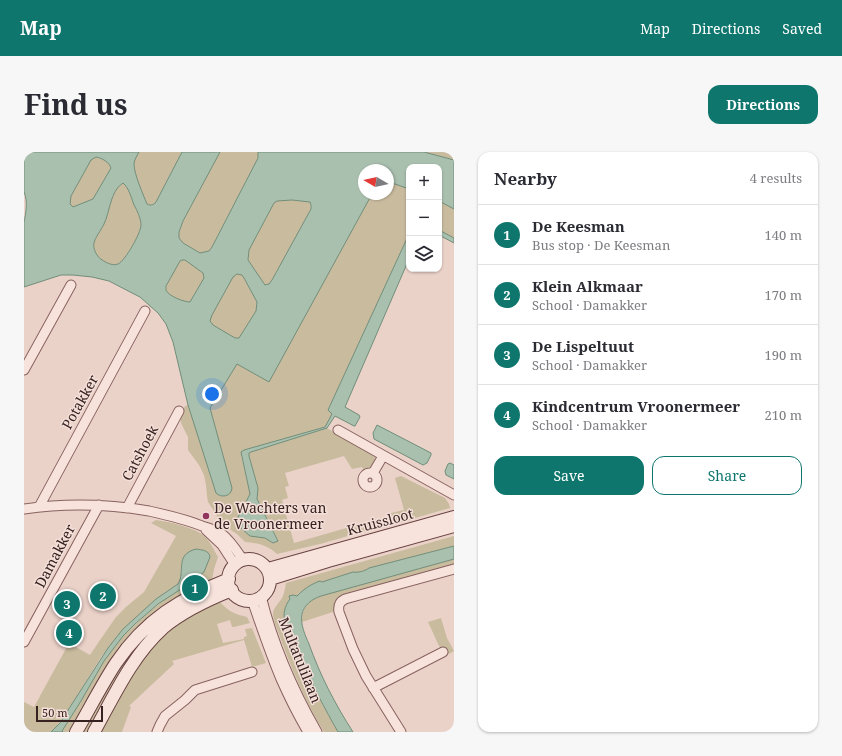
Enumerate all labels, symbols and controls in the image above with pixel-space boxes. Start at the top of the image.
text: Map [20,15,62,41]
text: Map [640,19,670,38]
text: Directions [692,19,760,38]
text: Saved [782,19,822,38]
text: Find us [24,85,128,123]
button: Directions [708,85,818,124]
north arrow [358,164,394,200]
map controls [406,164,442,272]
button: + [406,164,442,200]
text: Nearby [494,167,557,190]
text: 4 results [750,169,802,187]
button: − [406,200,442,236]
text: De Keesman [532,216,625,236]
text: 1 [503,226,511,244]
text: 140 m [765,226,802,244]
button: layers [406,236,442,272]
text: Bus stop · De Keesman [532,236,670,254]
text: Klein Alkmaar [532,276,643,296]
text: 2 [503,286,511,304]
text: 170 m [765,286,802,304]
text: School · Damakker [532,296,647,314]
text: De Lispeltuut [532,336,634,356]
text: 3 [503,346,511,364]
text: 190 m [765,346,802,364]
text: School · Damakker [532,356,647,374]
street label: Potakker [57,371,102,432]
your location [202,384,222,404]
text: Kindcentrum Vroonermeer [532,396,740,416]
text: 4 [503,406,511,424]
text: 210 m [765,406,802,424]
text: School · Damakker [532,416,647,434]
street label: Catshoek [117,421,162,484]
button: Save [494,456,644,495]
button: Share [652,456,802,495]
place label: De Wachters van de Vroonermeer [214,498,327,533]
street label: Kruissloot [345,504,415,539]
marker: De Wachters van de Vroonermeer [201,511,211,521]
street label: Damakker [30,520,79,591]
pin: 1 [182,573,208,603]
pin: 2 [90,581,116,611]
pin: 3 [54,589,80,619]
street label: Multatulilaan [275,614,326,706]
pin: 4 [56,618,82,648]
scale bar [36,704,103,723]
text: 50 m [42,705,68,720]

